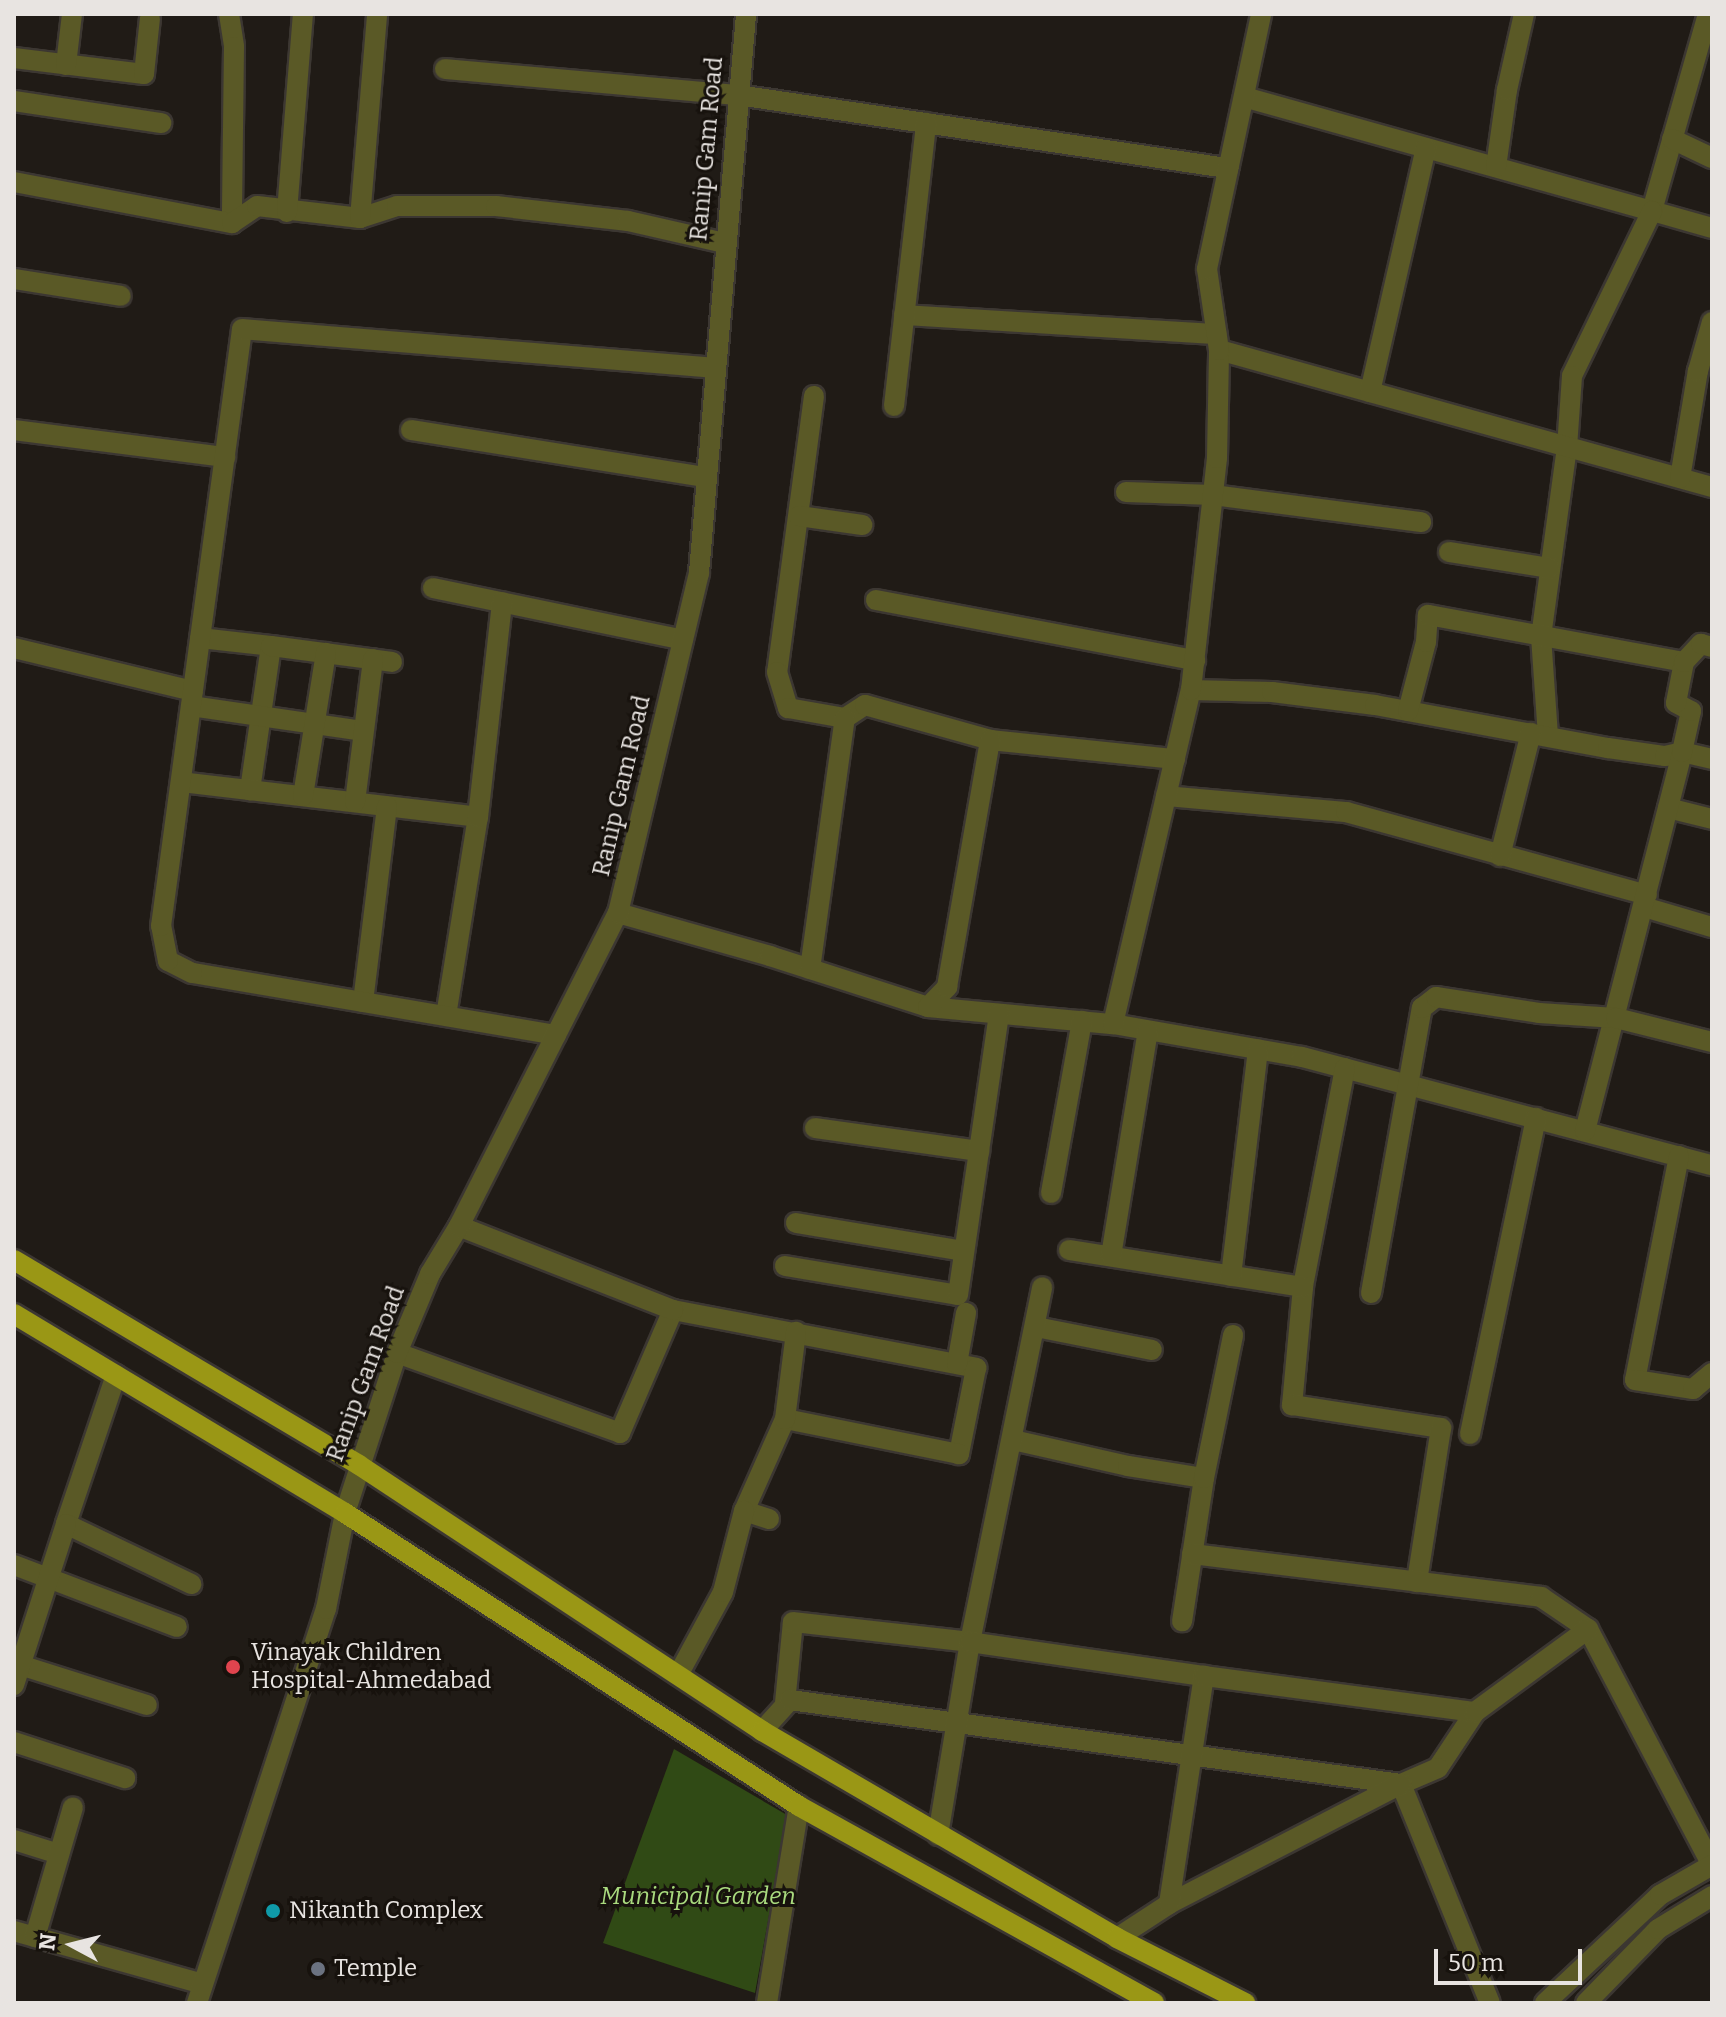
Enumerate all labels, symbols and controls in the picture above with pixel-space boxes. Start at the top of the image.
street label: Ranip Gam Road [685,56,729,242]
street label: Ranip Gam Road [587,693,657,879]
street label: Ranip Gam Road [321,1282,411,1466]
place label: Vinayak Children Hospital-Ahmedabad [251,1639,491,1695]
marker: Vinayak Children Hospital-Ahmedabad [222,1656,244,1678]
park label: Municipal Garden [600,1883,796,1911]
place label: Nikanth Complex [289,1897,483,1925]
marker: Nikanth Complex [264,1902,282,1920]
north arrow [32,1905,112,1985]
text: N [33,1932,62,1952]
scale bar [1438,1933,1586,1983]
text: 50 m [1448,1949,1504,1977]
place label: Temple [334,1955,417,1983]
marker: Temple [309,1960,327,1978]

